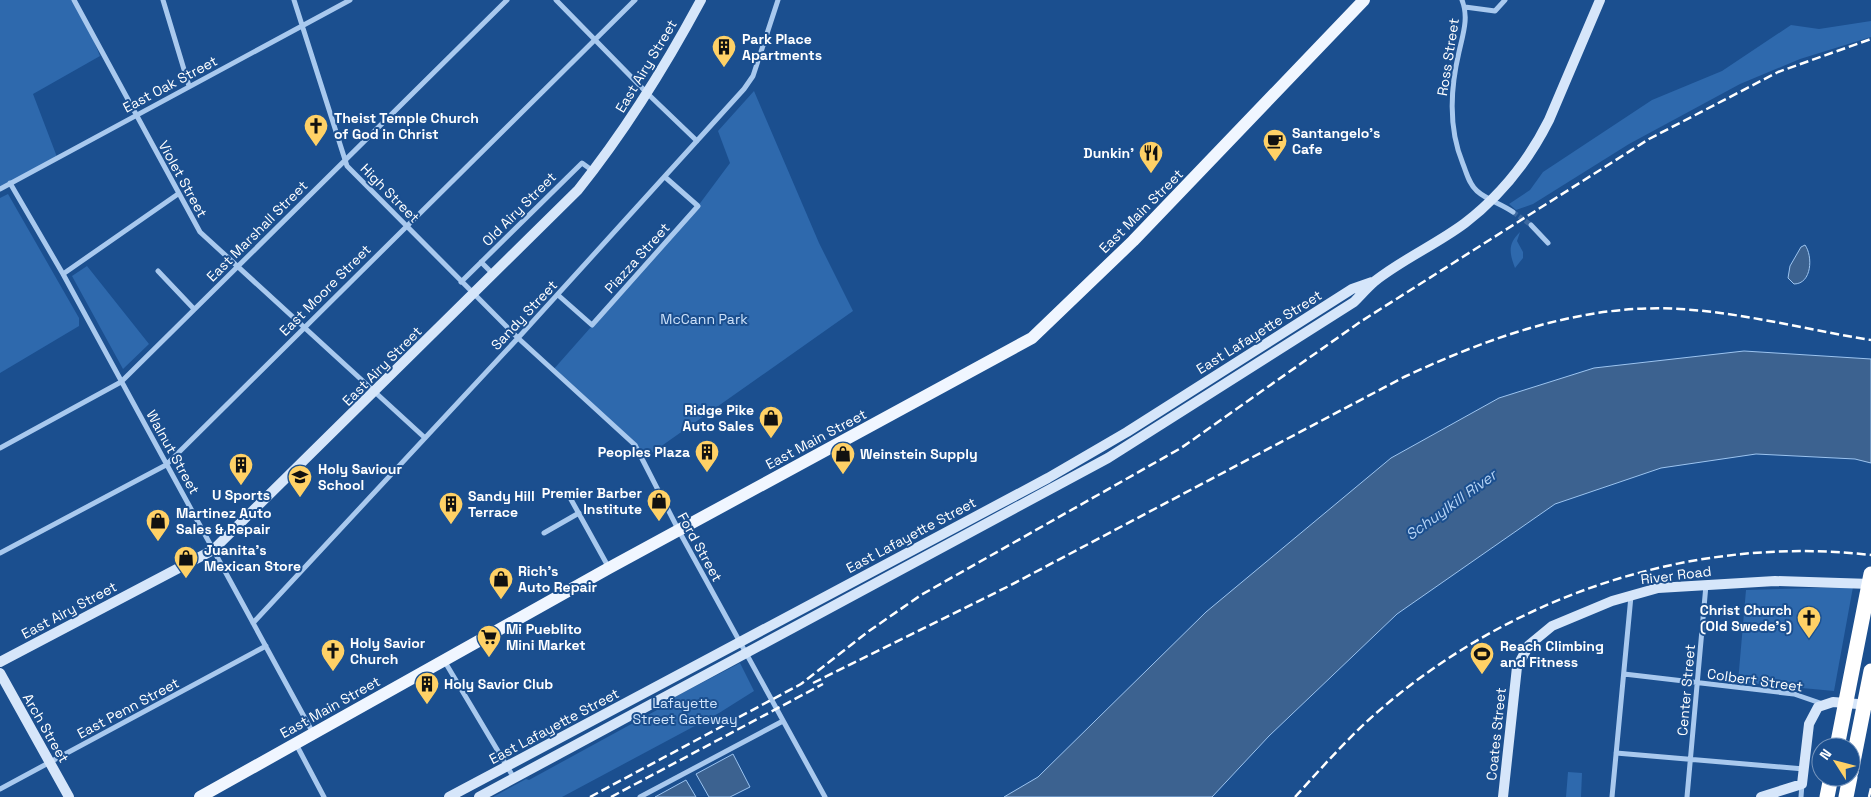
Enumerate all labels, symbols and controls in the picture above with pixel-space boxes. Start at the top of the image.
street label: East Airy Street [611,16,681,116]
street label: Ross Street [1433,17,1463,97]
place label: Park Place Apartments [742,30,822,64]
building icon: Park Place Apartments [711,34,737,68]
street label: East Oak Street [120,52,220,116]
place label: Theist Temple Church of God in Christ [334,109,479,143]
church icon: Theist Temple Church of God in Christ [303,113,329,147]
place label: Santangelo's Cafe [1292,124,1380,158]
cafe icon: Santangelo's Cafe [1262,128,1288,162]
street label: Violet Street [155,137,211,221]
restaurant icon: Dunkin' [1138,140,1164,174]
place label: Dunkin' [1083,144,1134,162]
street label: High Street [357,160,423,226]
street label: East Main Street [1095,165,1187,257]
street label: Old Airy Street [478,168,560,250]
street label: East Marshall Street [203,177,311,285]
street label: Piazza Street [601,219,673,297]
street label: East Moore Street [275,240,375,340]
street label: Sandy Street [487,276,561,354]
street label: East Lafayette Street [1193,286,1325,378]
park label: McCann Park [660,310,748,328]
street label: East Airy Street [338,322,426,410]
place label: Ridge Pike Auto Sales [683,401,754,435]
shop icon: Ridge Pike Auto Sales [758,405,784,439]
street label: East Main Street [762,405,870,473]
street label: Walnut Street [142,407,204,497]
building icon: Peoples Plaza [694,439,720,473]
shop icon: Weinstein Supply [830,441,856,475]
place label: Peoples Plaza [598,443,690,461]
place label: Weinstein Supply [860,445,978,463]
building icon: U Sports [228,452,254,486]
place label: Holy Saviour School [318,460,402,494]
school or university icon: Holy Saviour School [287,464,313,498]
water label: Schuylkill River [1402,464,1501,544]
place label: Premier Barber Institute [542,484,642,518]
place label: U Sports [212,486,270,504]
place label: Sandy Hill Terrace [468,487,535,521]
shop icon: Premier Barber Institute [646,488,672,522]
building icon: Sandy Hill Terrace [438,491,464,525]
street label: East Lafayette Street [843,493,979,577]
place label: Martinez Auto Sales & Repair [176,504,272,538]
shop icon: Martinez Auto Sales & Repair [145,508,171,542]
street label: Ford Street [674,509,726,585]
place label: Juanita's Mexican Store [204,541,301,575]
shop icon: Juanita's Mexican Store [173,545,199,579]
place label: Rich's Auto Repair [518,562,597,596]
street label: River Road [1640,562,1712,588]
shop icon: Rich's Auto Repair [488,566,514,600]
street label: East Airy Street [18,577,120,643]
place label: Christ Church (Old Swede's) [1700,601,1792,635]
church icon: Christ Church (Old Swede's) [1796,605,1822,639]
place label: Mi Pueblito Mini Market [506,620,586,654]
supermarket icon: Mi Pueblito Mini Market [476,624,502,658]
place label: Holy Savior Church [350,634,426,668]
place label: Reach Climbing and Fitness [1500,637,1604,671]
church icon: Holy Savior Church [320,638,346,672]
sports icon: Reach Climbing and Fitness [1469,641,1495,675]
street label: Center Street [1673,643,1699,737]
street label: Colbert Street [1706,664,1804,696]
building icon: Holy Savior Club [414,671,440,705]
street label: East Main Street [277,672,383,742]
street label: East Penn Street [74,673,182,743]
place label: Holy Savior Club [444,675,553,693]
street label: East Lafayette Street [486,684,622,768]
street label: Coates Street [1482,687,1510,781]
street label: Arch Street [19,690,73,766]
park label: Lafayette Street Gateway [632,694,738,728]
north arrow [1811,737,1861,787]
text: N [1815,745,1836,763]

